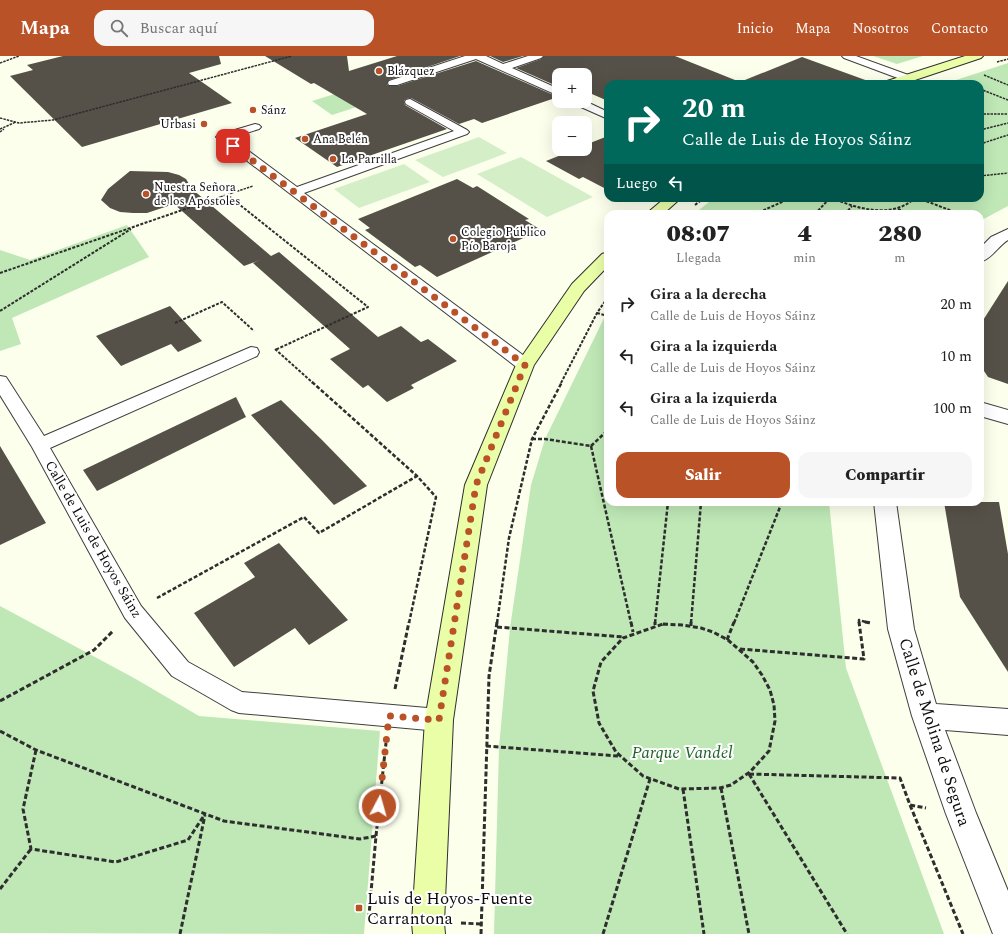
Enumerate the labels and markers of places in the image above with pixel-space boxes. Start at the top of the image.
place label: Blázquez [387,62,435,81]
marker: Blázquez [374,66,384,76]
place label: Sánz [261,101,286,120]
marker: Sánz [248,105,258,115]
place label: Urbasi [160,115,196,134]
marker: Urbasi [199,119,209,129]
pin [216,129,250,163]
place label: Ana Belén [313,130,368,149]
marker: Ana Belén [300,134,310,144]
place label: La Parrilla [341,150,397,169]
marker: La Parrilla [328,154,338,164]
place label: Nuestra Señora de los Apóstoles [154,178,240,211]
marker: Nuestra Señora de los Apóstoles [141,189,151,199]
place label: Colegio Público Pío Baroja [461,223,546,256]
marker: Colegio Público Pío Baroja [448,234,458,244]
place label: Luis de Hoyos-Fuente Carrantona [367,886,532,932]
marker: Luis de Hoyos-Fuente Carrantona [354,903,364,913]

